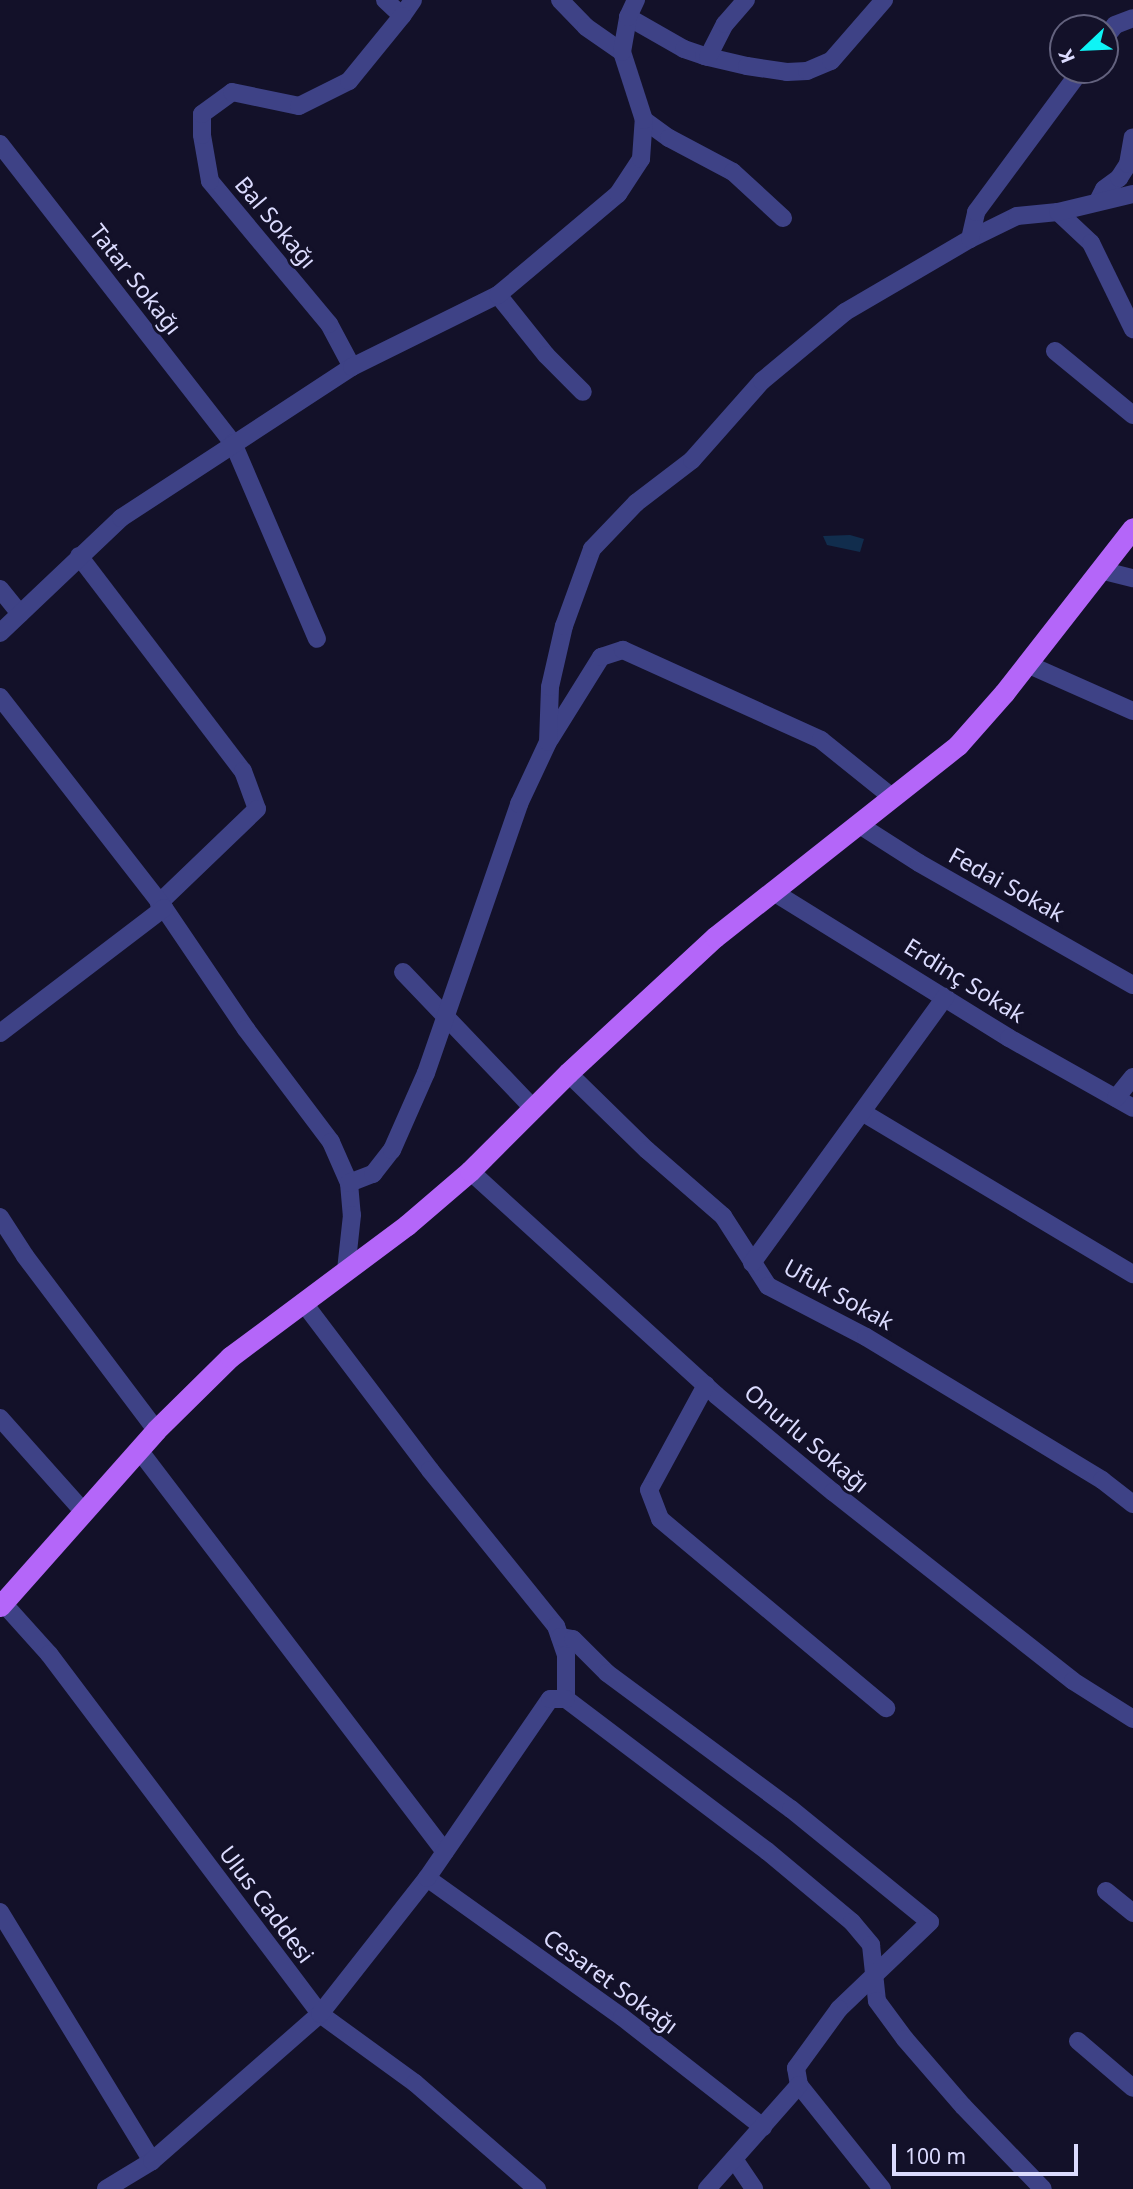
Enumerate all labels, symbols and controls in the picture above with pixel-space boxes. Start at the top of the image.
north arrow [1049,14,1119,84]
text: K [1052,46,1081,67]
street label: Bal Sokağı [230,170,322,274]
street label: Tatar Sokağı [84,218,188,340]
street label: Fedai Sokak [944,841,1070,927]
street label: Erdinç Sokak [900,932,1030,1028]
street label: Ufuk Sokak [779,1253,899,1335]
street label: Onurlu Sokağı [739,1378,875,1498]
street label: Ulus Caddesi [214,1840,320,1968]
street label: Cesaret Sokağı [538,1923,684,2039]
scale bar [895,2130,1080,2174]
text: 100 m [905,2142,966,2170]

